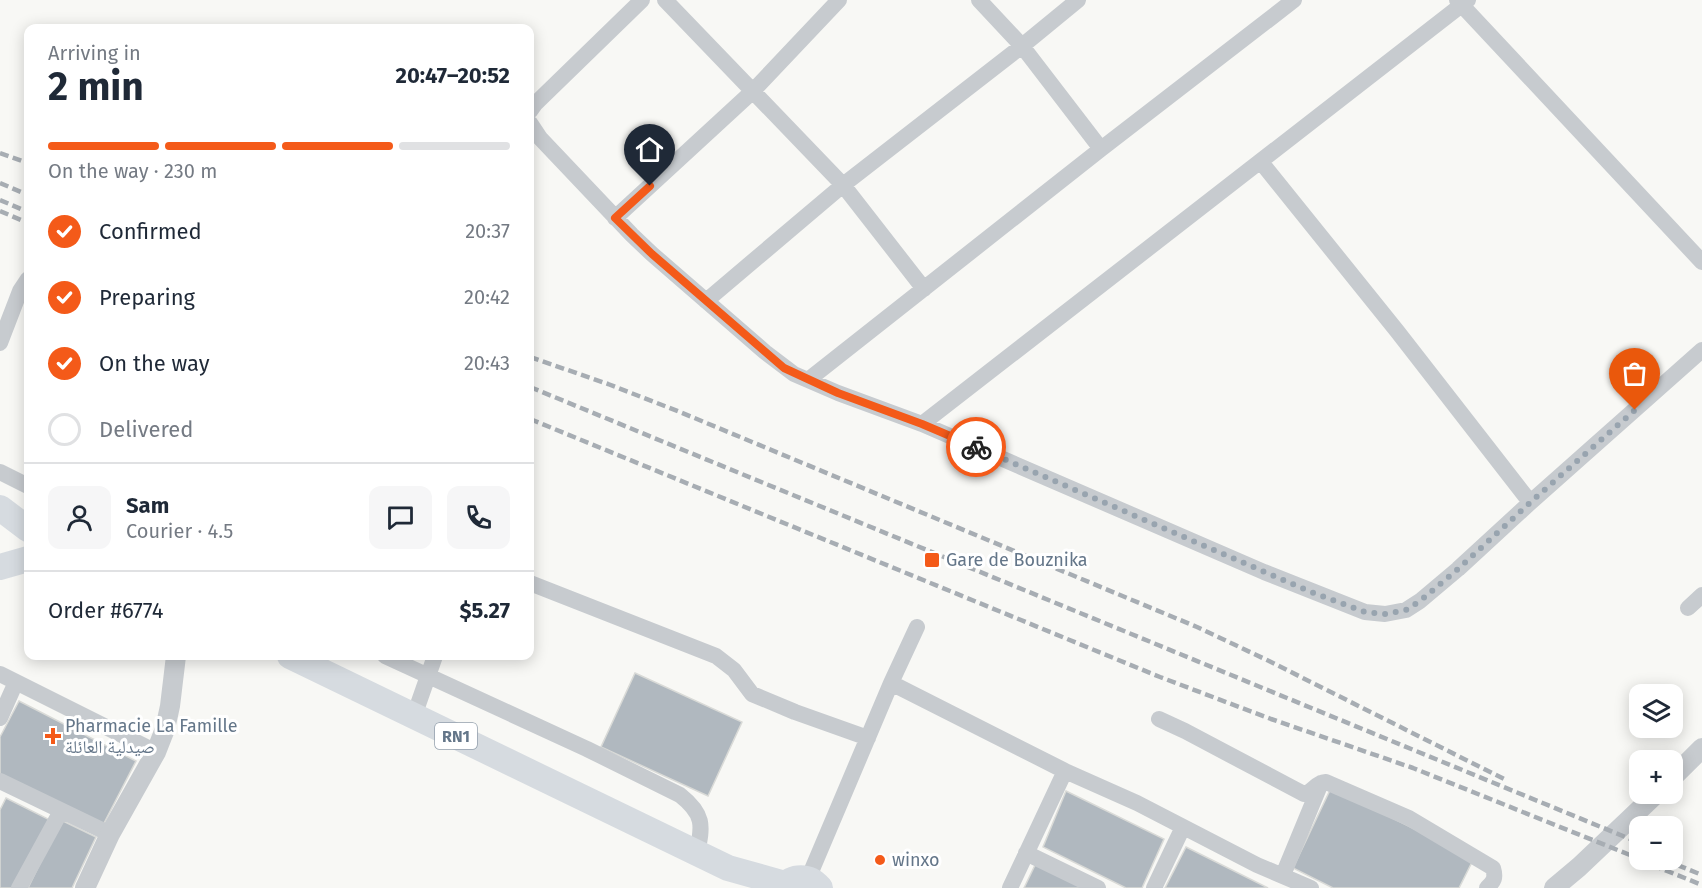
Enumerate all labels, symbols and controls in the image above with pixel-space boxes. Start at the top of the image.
text: Arriving in [48,41,141,65]
text: 20:47–20:52 [396,62,510,89]
text: 2 min [48,64,144,110]
pin [624,124,675,186]
icon: home [633,133,666,166]
text: On the way · 230 m [48,159,217,183]
icon: check [48,215,81,248]
text: Confirmed [99,218,202,245]
text: 20:37 [465,219,510,243]
icon: check [48,281,81,314]
text: Preparing [99,284,195,311]
text: 20:42 [464,285,510,309]
icon: check [48,347,81,380]
pin [1609,348,1660,410]
text: On the way [99,350,210,377]
text: 20:43 [464,351,510,375]
icon: bag [1618,357,1651,390]
text: Delivered [99,416,194,443]
courier [946,417,1006,477]
icon: bike [960,431,993,464]
button: person [48,486,111,549]
button: chat [369,486,432,549]
button: phone [447,486,510,549]
text: Sam [126,492,169,519]
text: Courier · 4.5 [126,519,233,543]
place label: Gare de Bouznika [946,549,1088,571]
marker: Gare de Bouznika [923,551,941,569]
text: Order #6774 [48,597,163,624]
text: $5.27 [459,597,510,624]
map controls [1629,684,1683,870]
button: layers [1629,684,1683,738]
place label: Pharmacie La Famille صيدلية العائلة [65,715,238,758]
road number: RN1 [435,723,477,749]
marker: Pharmacie La Famille صيدلية العائلة [46,729,60,743]
button: + [1629,750,1683,804]
button: − [1629,816,1683,870]
place label: winxo [892,849,940,871]
marker: winxo [873,853,887,867]

